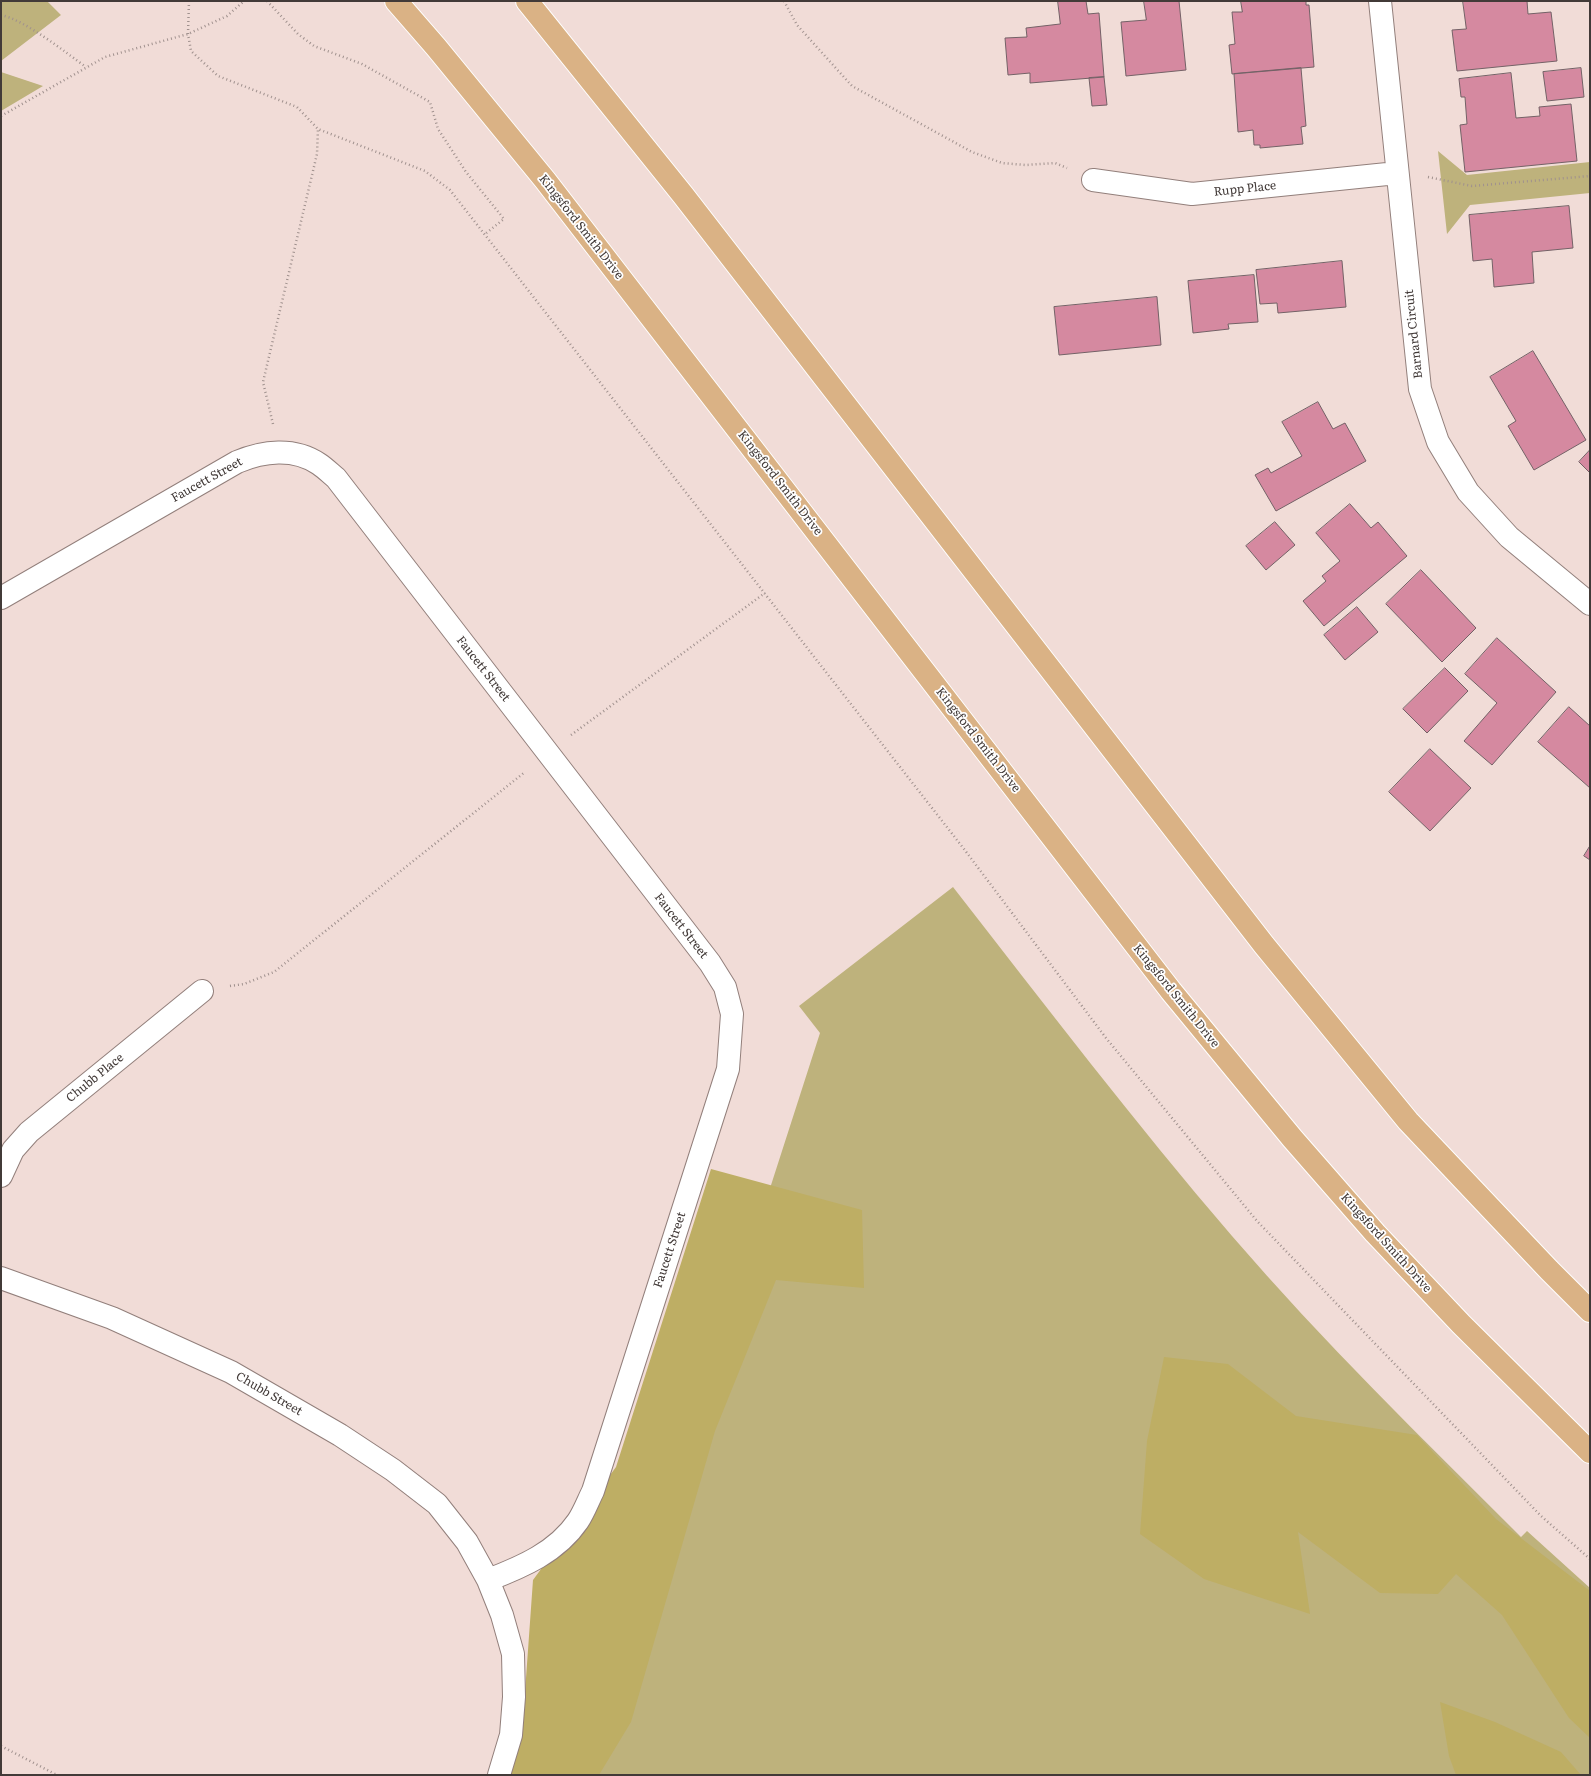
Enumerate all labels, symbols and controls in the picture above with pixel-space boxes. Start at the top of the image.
street label: Kingsford Smith Drive [536,172,626,282]
street label: Rupp Place [1213,179,1277,199]
street label: Barnard Circuit [1402,289,1426,379]
street label: Kingsford Smith Drive [735,428,825,538]
street label: Faucett Street [169,455,245,505]
street label: Faucett Street [453,633,513,705]
street label: Kingsford Smith Drive [933,685,1023,795]
street label: Faucett Street [651,890,711,962]
street label: Kingsford Smith Drive [1130,941,1222,1051]
street label: Chubb Place [63,1050,127,1106]
street label: Kingsford Smith Drive [1338,1190,1434,1296]
street label: Faucett Street [651,1210,689,1290]
street label: Chubb Street [233,1369,305,1419]

